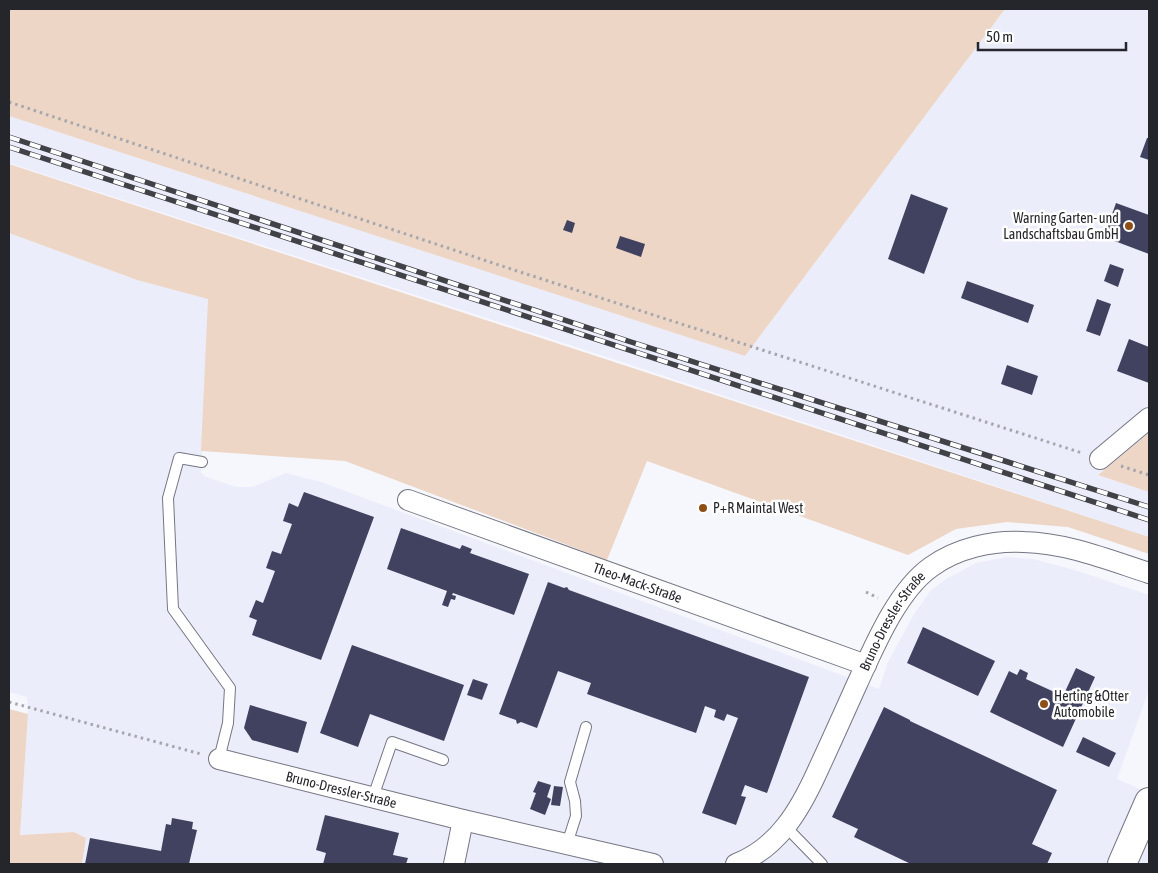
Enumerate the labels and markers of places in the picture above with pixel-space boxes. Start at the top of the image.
place label: Warning Garten- und Landschaftsbau GmbH [1003,210,1119,242]
marker: Warning Garten- und Landschaftsbau GmbH [1123,220,1135,232]
place label: P+R Maintal West [713,500,803,516]
marker: P+R Maintal West [697,502,709,514]
place label: Herting &Otter Automobile [1054,688,1129,720]
marker: Herting &Otter Automobile [1038,698,1050,710]

